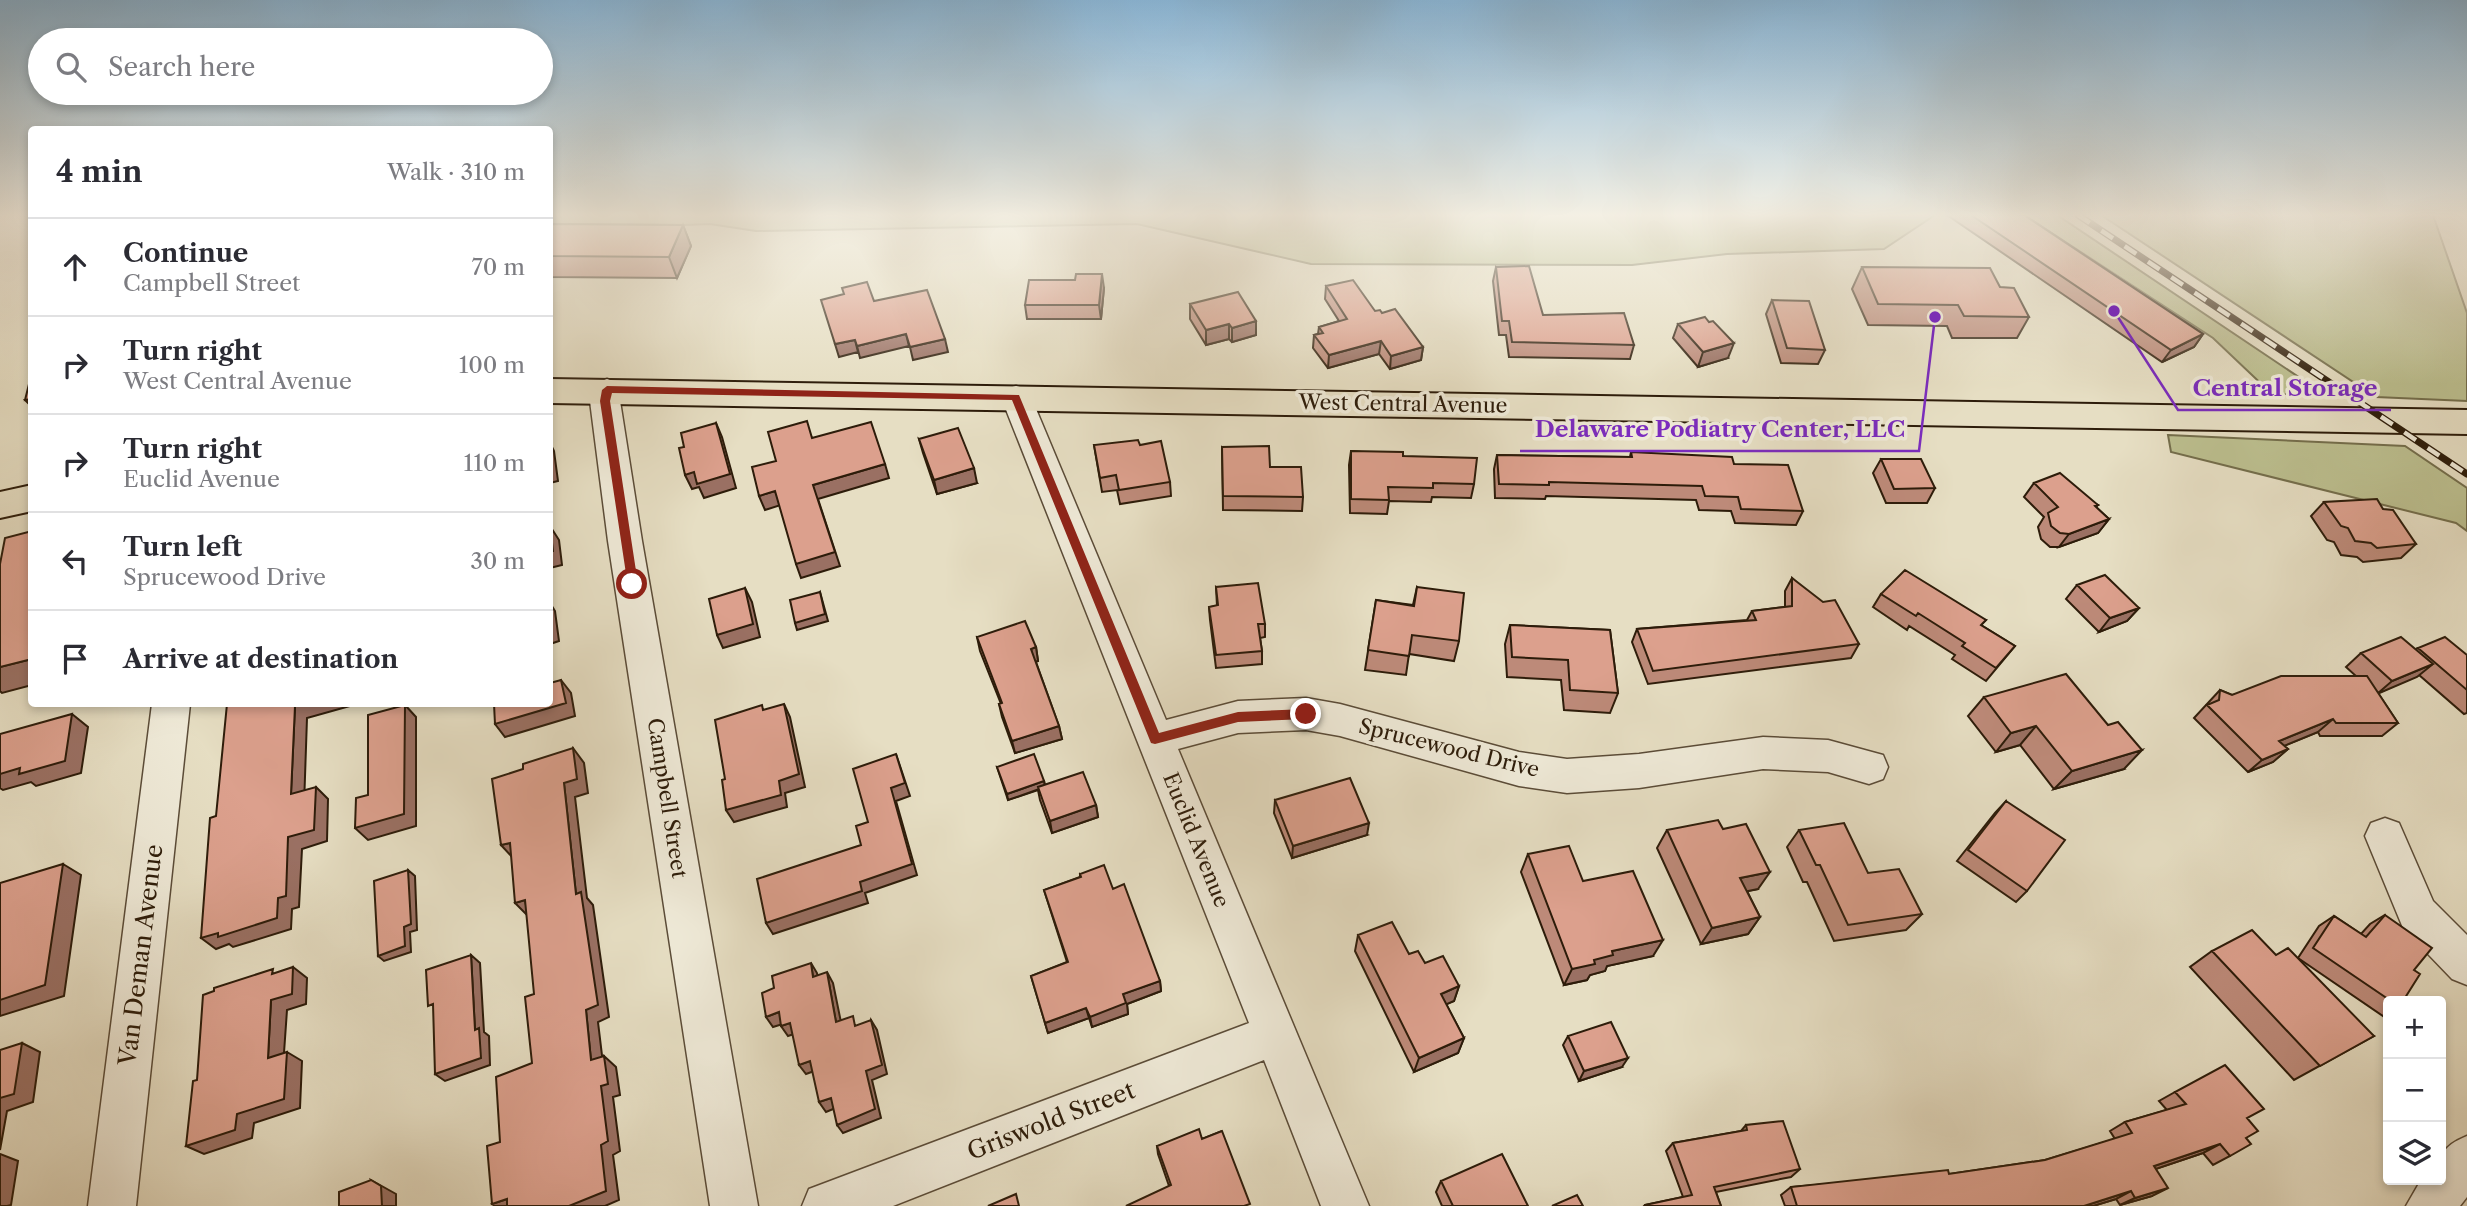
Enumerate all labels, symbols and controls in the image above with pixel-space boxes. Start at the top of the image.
search box [28,28,553,105]
icon: search [52,48,90,86]
text: Search here [108,51,255,83]
text: 4 min [56,153,142,190]
text: Walk · 310 m [387,158,525,186]
text: Continue [123,237,248,269]
icon: ahead [56,248,94,286]
text: 70 m [472,253,525,281]
text: Campbell Street [123,269,300,297]
text: Turn right [123,335,262,367]
icon: right [56,346,94,384]
text: 100 m [459,351,525,379]
callout: Central Storage [2178,366,2391,410]
text: West Central Avenue [123,367,352,395]
text: Central Storage [2192,374,2378,402]
street label: West Central Avenue [1297,389,1508,418]
callout: Delaware Podiatry Center, LLC [1520,407,1919,451]
text: Delaware Podiatry Center, LLC [1535,415,1905,443]
text: Turn right [123,433,262,465]
icon: right [56,444,94,482]
text: 110 m [464,449,525,477]
text: Euclid Avenue [123,465,280,493]
text: Turn left [123,531,242,563]
icon: left [56,542,94,580]
text: 30 m [470,547,525,575]
text: Sprucewood Drive [123,563,326,591]
route start [616,568,647,599]
icon: arrive [56,640,94,678]
text: Arrive at destination [123,643,398,675]
route end [1290,698,1321,729]
street label: Sprucewood Drive [1356,713,1542,782]
street label: Campbell Street [642,716,693,880]
street label: Euclid Avenue [1158,769,1235,911]
street label: Van Deman Avenue [112,843,168,1068]
map controls [2383,996,2446,1185]
button: + [2383,996,2446,1059]
button: − [2383,1059,2446,1122]
street label: Griswold Street [963,1075,1139,1166]
button: layers [2383,1122,2446,1185]

